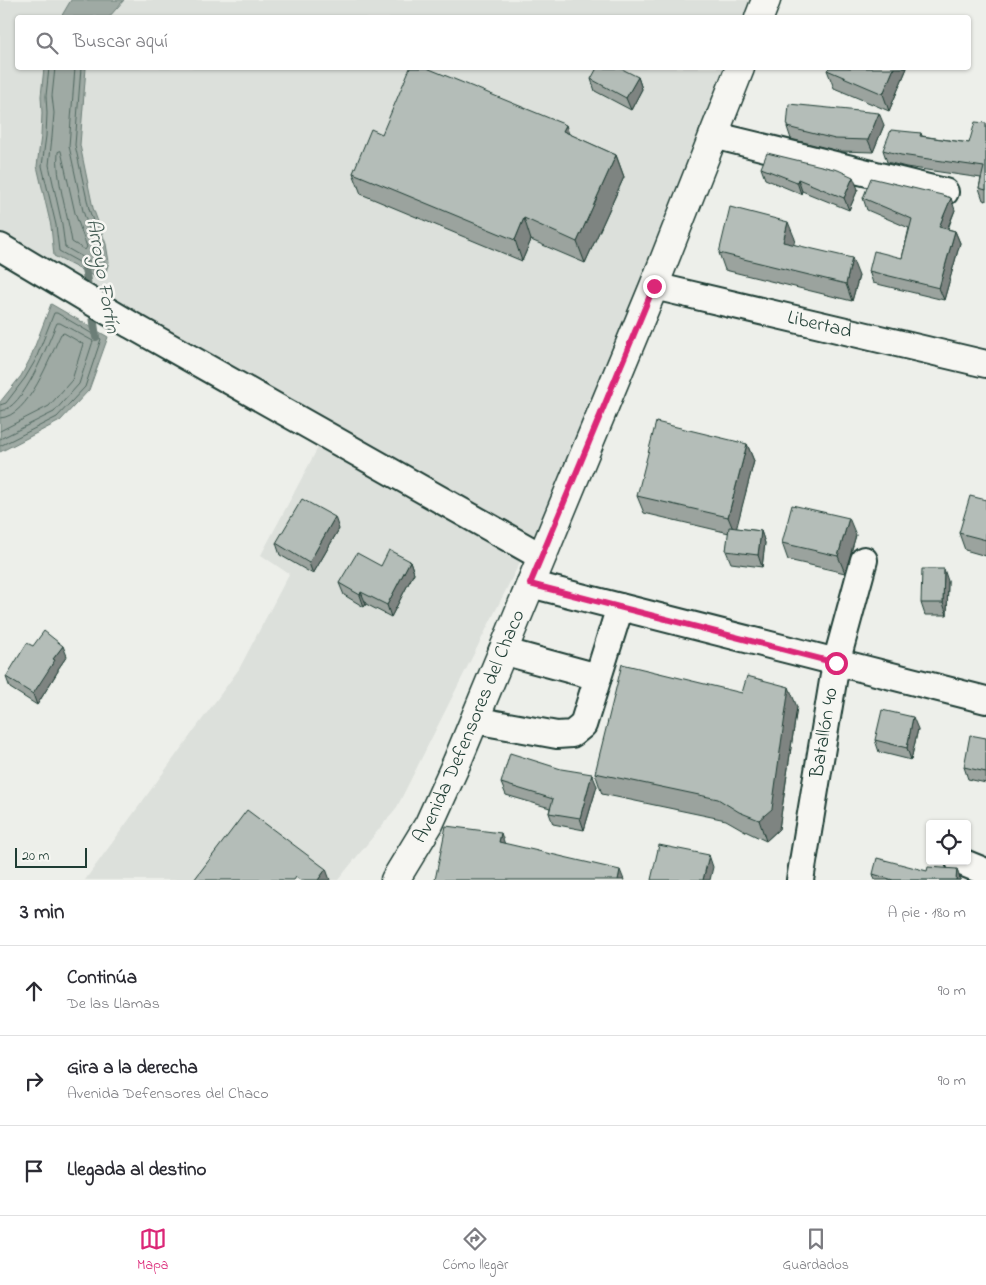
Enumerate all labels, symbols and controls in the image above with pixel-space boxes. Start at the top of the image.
search box [15,15,971,70]
icon: search [33,29,61,57]
text: Buscar aquí [73,29,168,56]
water label: Arroyo Fortín [77,216,127,336]
route end [643,275,666,298]
street label: Libertad [784,303,855,346]
street label: Avenida Defensores del Chaco [406,605,533,849]
route start [825,652,848,675]
street label: Batallón 40 [802,686,846,781]
map controls [926,820,971,865]
button: locate [926,820,971,865]
scale bar [15,845,88,868]
text: 20 m [22,846,49,867]
text: 3 min [20,898,64,928]
text: A pie · 180 m [888,901,966,925]
text: Continúa [67,965,137,992]
icon: ahead [20,977,48,1005]
text: 90 m [938,979,966,1003]
text: De las Llamas [67,992,160,1016]
text: Gira a la derecha [67,1055,198,1082]
icon: right [20,1067,48,1095]
text: 90 m [938,1069,966,1093]
text: Avenida Defensores del Chaco [67,1082,269,1106]
icon: arrive [20,1157,48,1185]
text: Llegada al destino [67,1157,206,1184]
tab: Mapa [137,1225,168,1276]
tab: Cómo llegar [443,1225,508,1276]
tab: Guardados [783,1225,849,1276]

